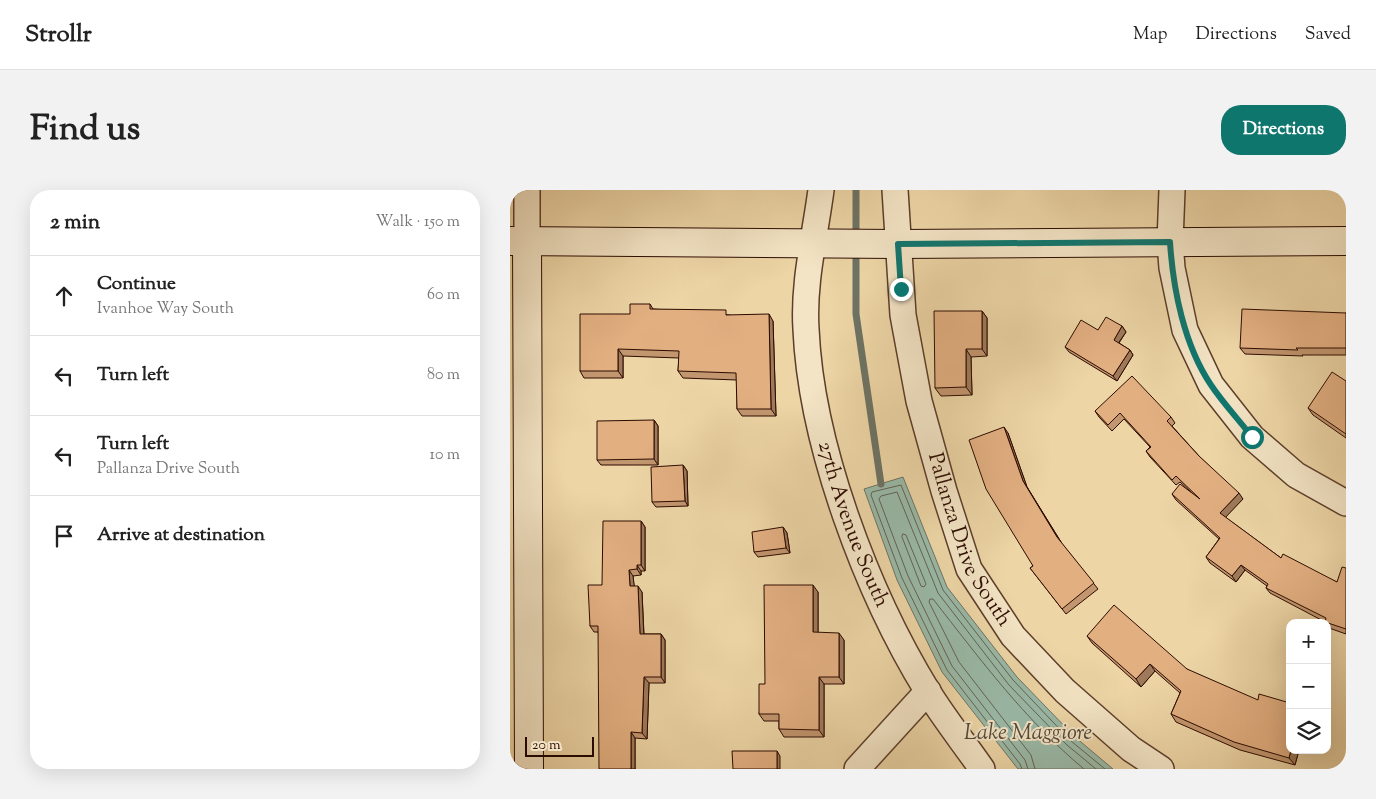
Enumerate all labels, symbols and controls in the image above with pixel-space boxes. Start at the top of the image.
text: Strollr [25,18,92,52]
text: Map [1133,22,1168,48]
text: Directions [1196,22,1277,48]
text: Saved [1305,22,1351,48]
text: Find us [30,105,140,156]
button: Directions [1221,105,1346,155]
text: 2 min [50,208,100,238]
text: Walk · 150 m [376,211,460,234]
text: Continue [97,271,176,298]
route end [890,278,913,301]
icon: ahead [50,282,78,310]
text: 60 m [427,284,460,307]
text: Ivanhoe Way South [97,298,234,321]
icon: left [50,362,78,390]
text: Turn left [97,362,169,389]
text: 80 m [427,364,460,387]
route start [1241,426,1264,449]
text: Turn left [97,431,169,458]
street label: 27th Avenue South [809,438,896,613]
icon: left [50,442,78,470]
text: 10 m [430,444,460,467]
street label: Pallanza Drive South [919,449,1018,633]
text: Pallanza Drive South [97,458,240,481]
icon: arrive [50,522,78,550]
text: Arrive at destination [97,522,265,549]
map controls [1286,619,1331,754]
button: + [1286,619,1331,664]
button: − [1286,664,1331,709]
button: layers [1286,709,1331,754]
water label: Lake Maggiore [964,718,1092,750]
scale bar [525,734,594,757]
text: 20 m [532,736,561,756]

